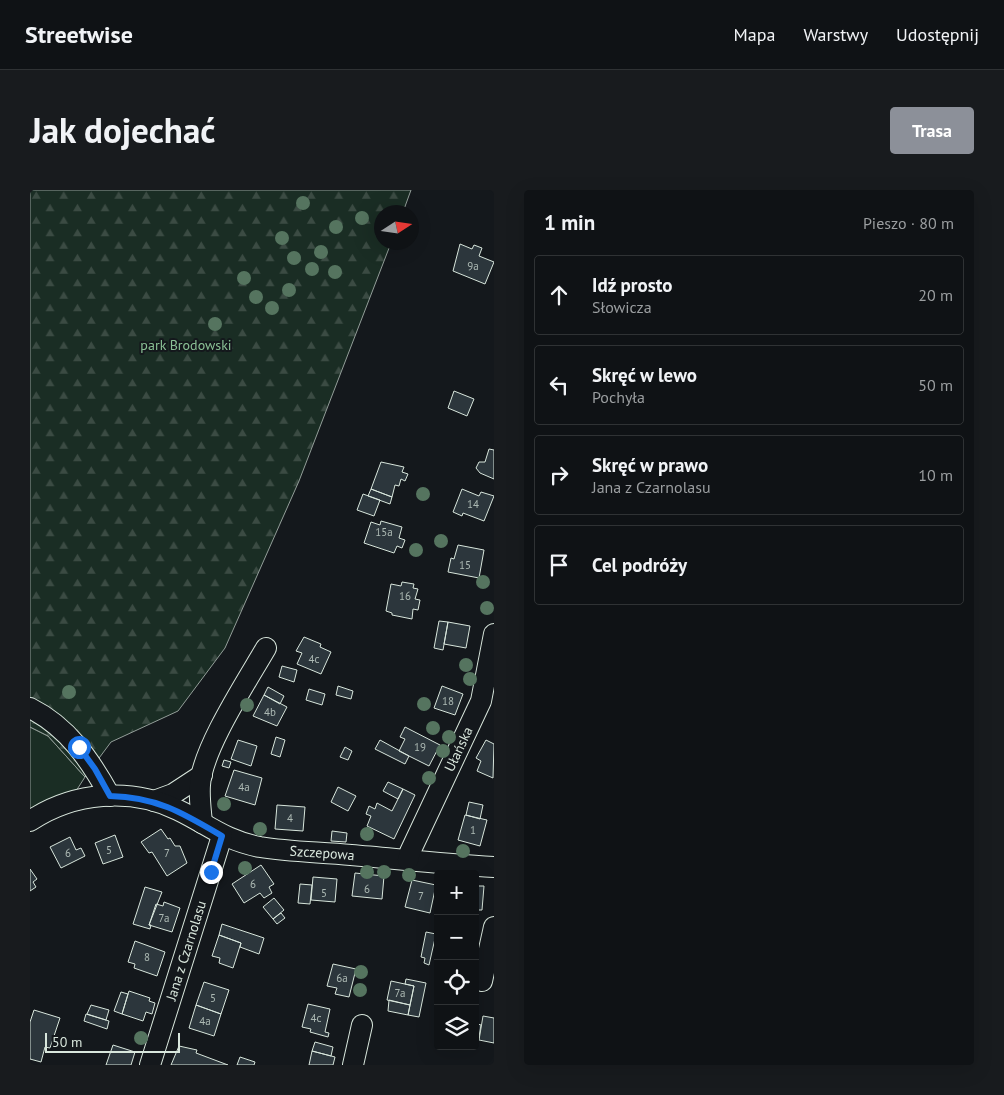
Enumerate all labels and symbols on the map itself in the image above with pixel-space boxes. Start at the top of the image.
north arrow [374,205,419,250]
house number: 9a [467,259,479,273]
park label: park Brodowski [140,336,232,354]
house number: 14 [467,497,479,511]
house number: 15a [375,525,393,539]
house number: 15 [459,558,471,572]
house number: 16 [399,589,411,603]
house number: 4c [309,652,320,666]
house number: 18 [442,694,454,708]
house number: 4b [264,705,276,719]
street label: Ułańska [440,724,477,774]
route start [68,736,91,759]
house number: 19 [414,740,426,754]
house number: 4a [238,780,250,794]
house number: 4 [287,811,293,825]
house number: 1 [470,823,476,837]
street label: Szczepowa [289,842,355,864]
house number: 5 [106,843,112,857]
house number: 6 [65,846,71,860]
house number: 7 [164,846,170,860]
route end [200,861,223,884]
house number: 6 [250,877,256,891]
house number: 6 [364,882,370,896]
house number: 5 [321,886,327,900]
house number: 7 [418,889,424,903]
street label: Jana z Czarnolasu [162,898,210,1004]
house number: 7a [159,911,169,925]
house number: 8 [144,950,150,964]
house number: 6a [336,971,348,985]
house number: 7a [395,986,405,1000]
house number: 5 [210,991,216,1005]
house number: 4c [311,1011,322,1025]
house number: 4a [199,1014,211,1028]
scale bar [45,1030,180,1053]

